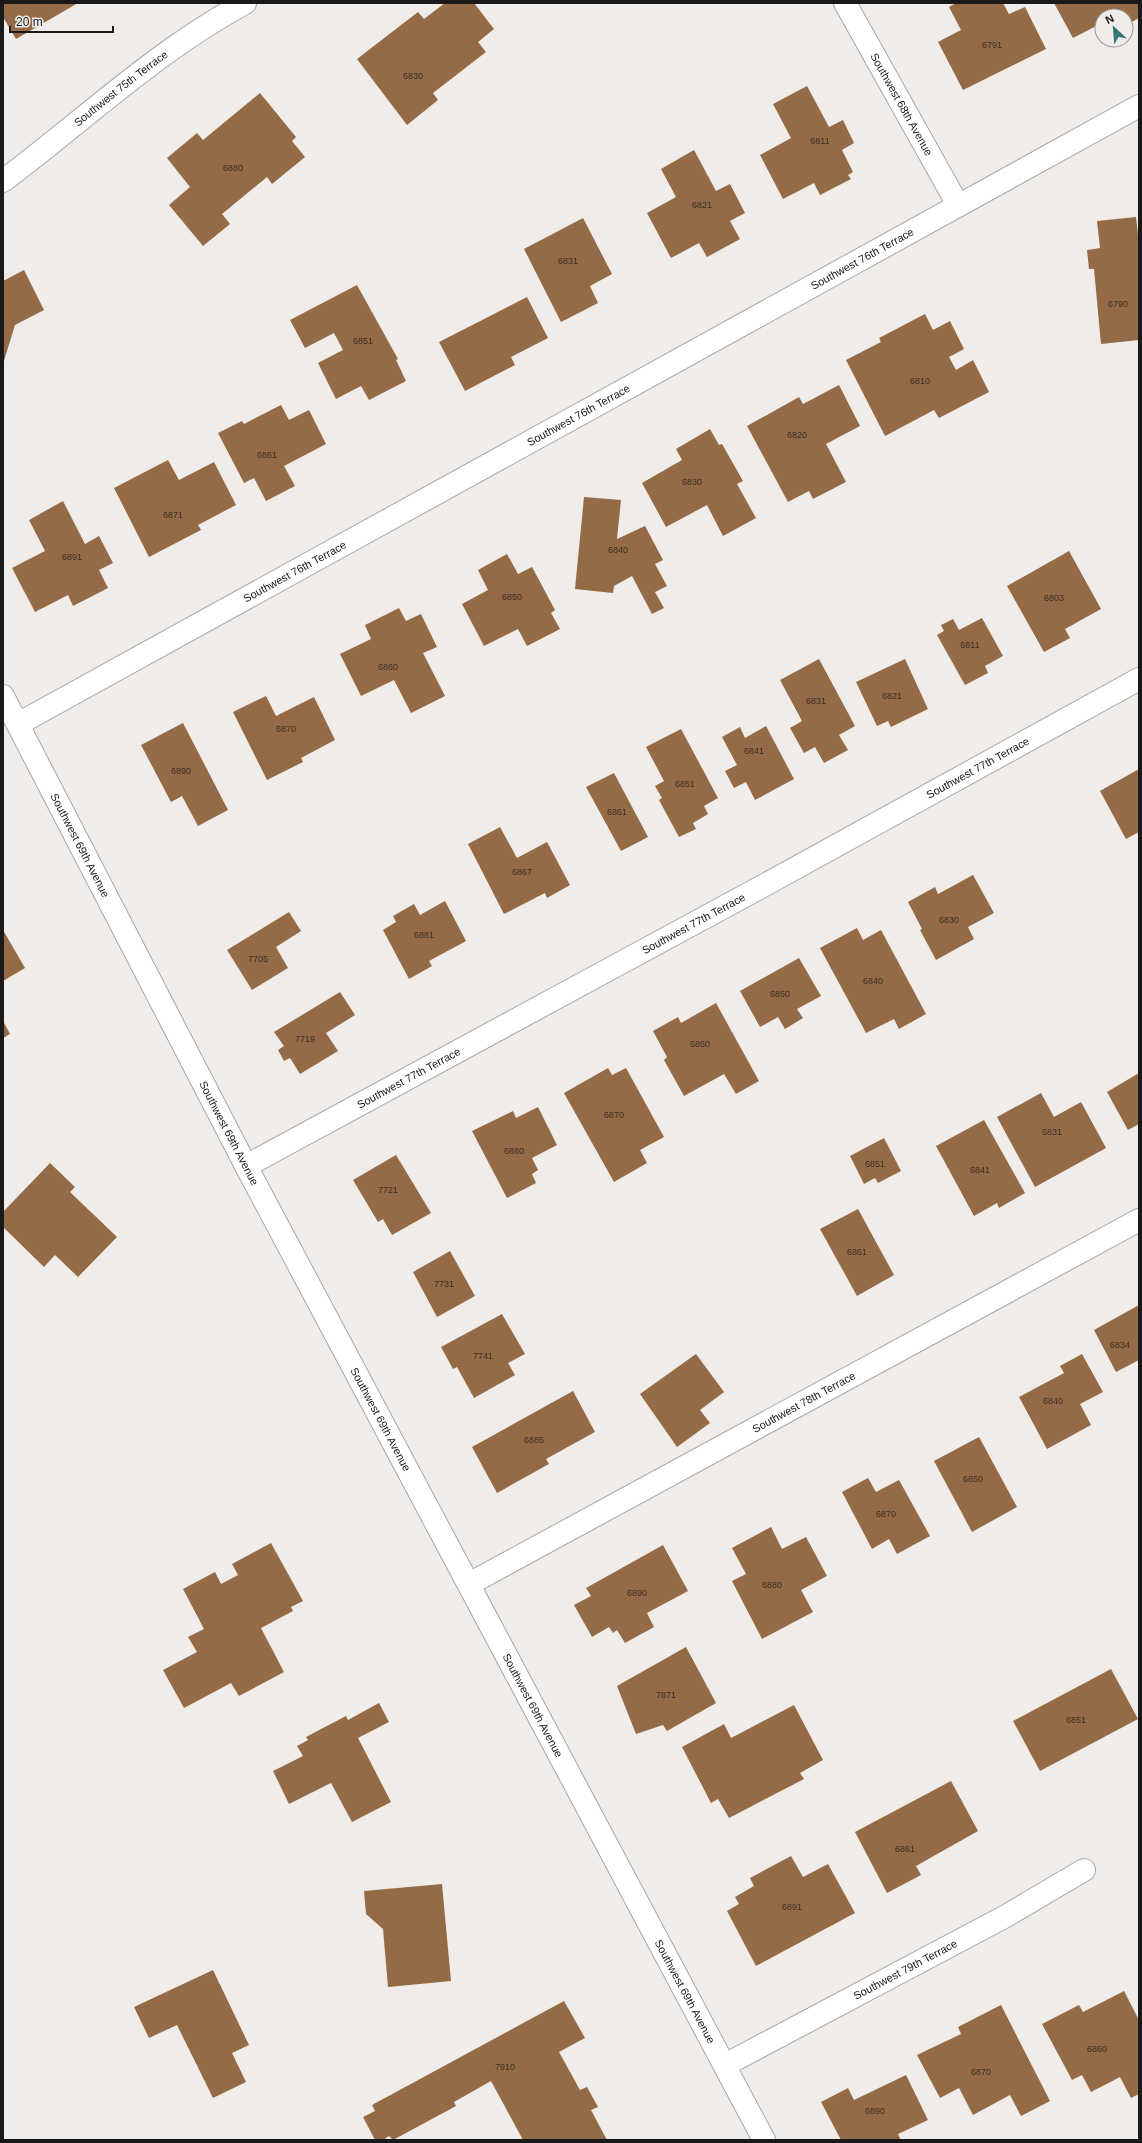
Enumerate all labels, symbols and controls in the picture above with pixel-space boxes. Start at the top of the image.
scale bar [10,8,113,34]
north arrow [1094,8,1134,48]
text: N [1103,12,1116,26]
text: 20 m [16,15,43,29]
house number: 6791 [982,40,1002,50]
street label: Southwest 75th Terrace [72,48,170,128]
street label: Southwest 68th Avenue [868,51,935,158]
house number: 6830 [403,71,423,81]
house number: 6811 [810,136,830,146]
house number: 6880 [223,163,243,173]
house number: 6821 [692,200,712,210]
street label: Southwest 76th Terrace [809,225,916,292]
house number: 6831 [558,256,578,266]
house number: 6790 [1108,299,1128,309]
house number: 6851 [353,336,373,346]
house number: 6810 [910,376,930,386]
street label: Southwest 76th Terrace [525,382,632,448]
house number: 6820 [787,430,807,440]
house number: 6861 [257,450,277,460]
house number: 6830 [682,477,702,487]
house number: 6871 [163,510,183,520]
street label: Southwest 76th Terrace [241,538,348,605]
house number: 6840 [608,545,628,555]
house number: 6891 [62,552,82,562]
house number: 6850 [502,592,522,602]
house number: 6803 [1044,593,1064,603]
house number: 6811 [960,640,980,650]
house number: 6860 [378,662,398,672]
house number: 6821 [882,691,902,701]
house number: 6831 [806,696,826,706]
house number: 6870 [276,724,296,734]
street label: Southwest 77th Terrace [924,735,1031,801]
house number: 6841 [744,746,764,756]
house number: 6890 [171,766,191,776]
house number: 6851 [675,779,695,789]
street label: Southwest 69th Avenue [48,791,112,899]
house number: 6861 [607,807,627,817]
house number: 6867 [512,867,532,877]
street label: Southwest 77th Terrace [640,891,747,956]
house number: 6830 [939,915,959,925]
house number: 6881 [414,930,434,940]
house number: 7705 [248,954,268,964]
house number: 6840 [863,976,883,986]
house number: 6850 [770,989,790,999]
house number: 7719 [295,1034,315,1044]
house number: 6860 [690,1039,710,1049]
street label: Southwest 77th Terrace [355,1045,462,1111]
street label: Southwest 69th Avenue [197,1079,261,1187]
house number: 6870 [604,1110,624,1120]
house number: 6831 [1042,1127,1062,1137]
house number: 6880 [504,1146,524,1156]
house number: 6851 [865,1159,885,1169]
house number: 6841 [970,1165,990,1175]
house number: 7721 [378,1185,398,1195]
house number: 6861 [847,1247,867,1257]
house number: 7731 [434,1279,454,1289]
house number: 6834 [1110,1340,1130,1350]
house number: 7741 [473,1351,493,1361]
street label: Southwest 69th Avenue [348,1365,413,1473]
street label: Southwest 78th Terrace [750,1369,857,1435]
house number: 6840 [1043,1396,1063,1406]
house number: 6885 [524,1435,544,1445]
house number: 6850 [963,1474,983,1484]
house number: 6870 [876,1509,896,1519]
house number: 6880 [762,1580,782,1590]
house number: 6890 [627,1588,647,1598]
street label: Southwest 69th Avenue [500,1652,565,1759]
house number: 7871 [656,1690,676,1700]
house number: 6851 [1066,1715,1086,1725]
house number: 6861 [895,1844,915,1854]
house number: 6891 [782,1902,802,1912]
street label: Southwest 79th Terrace [851,1937,959,2002]
street label: Southwest 69th Avenue [653,1938,717,2045]
house number: 6860 [1087,2044,1107,2054]
house number: 7910 [495,2062,515,2072]
house number: 6870 [971,2067,991,2077]
house number: 6890 [865,2106,885,2116]

